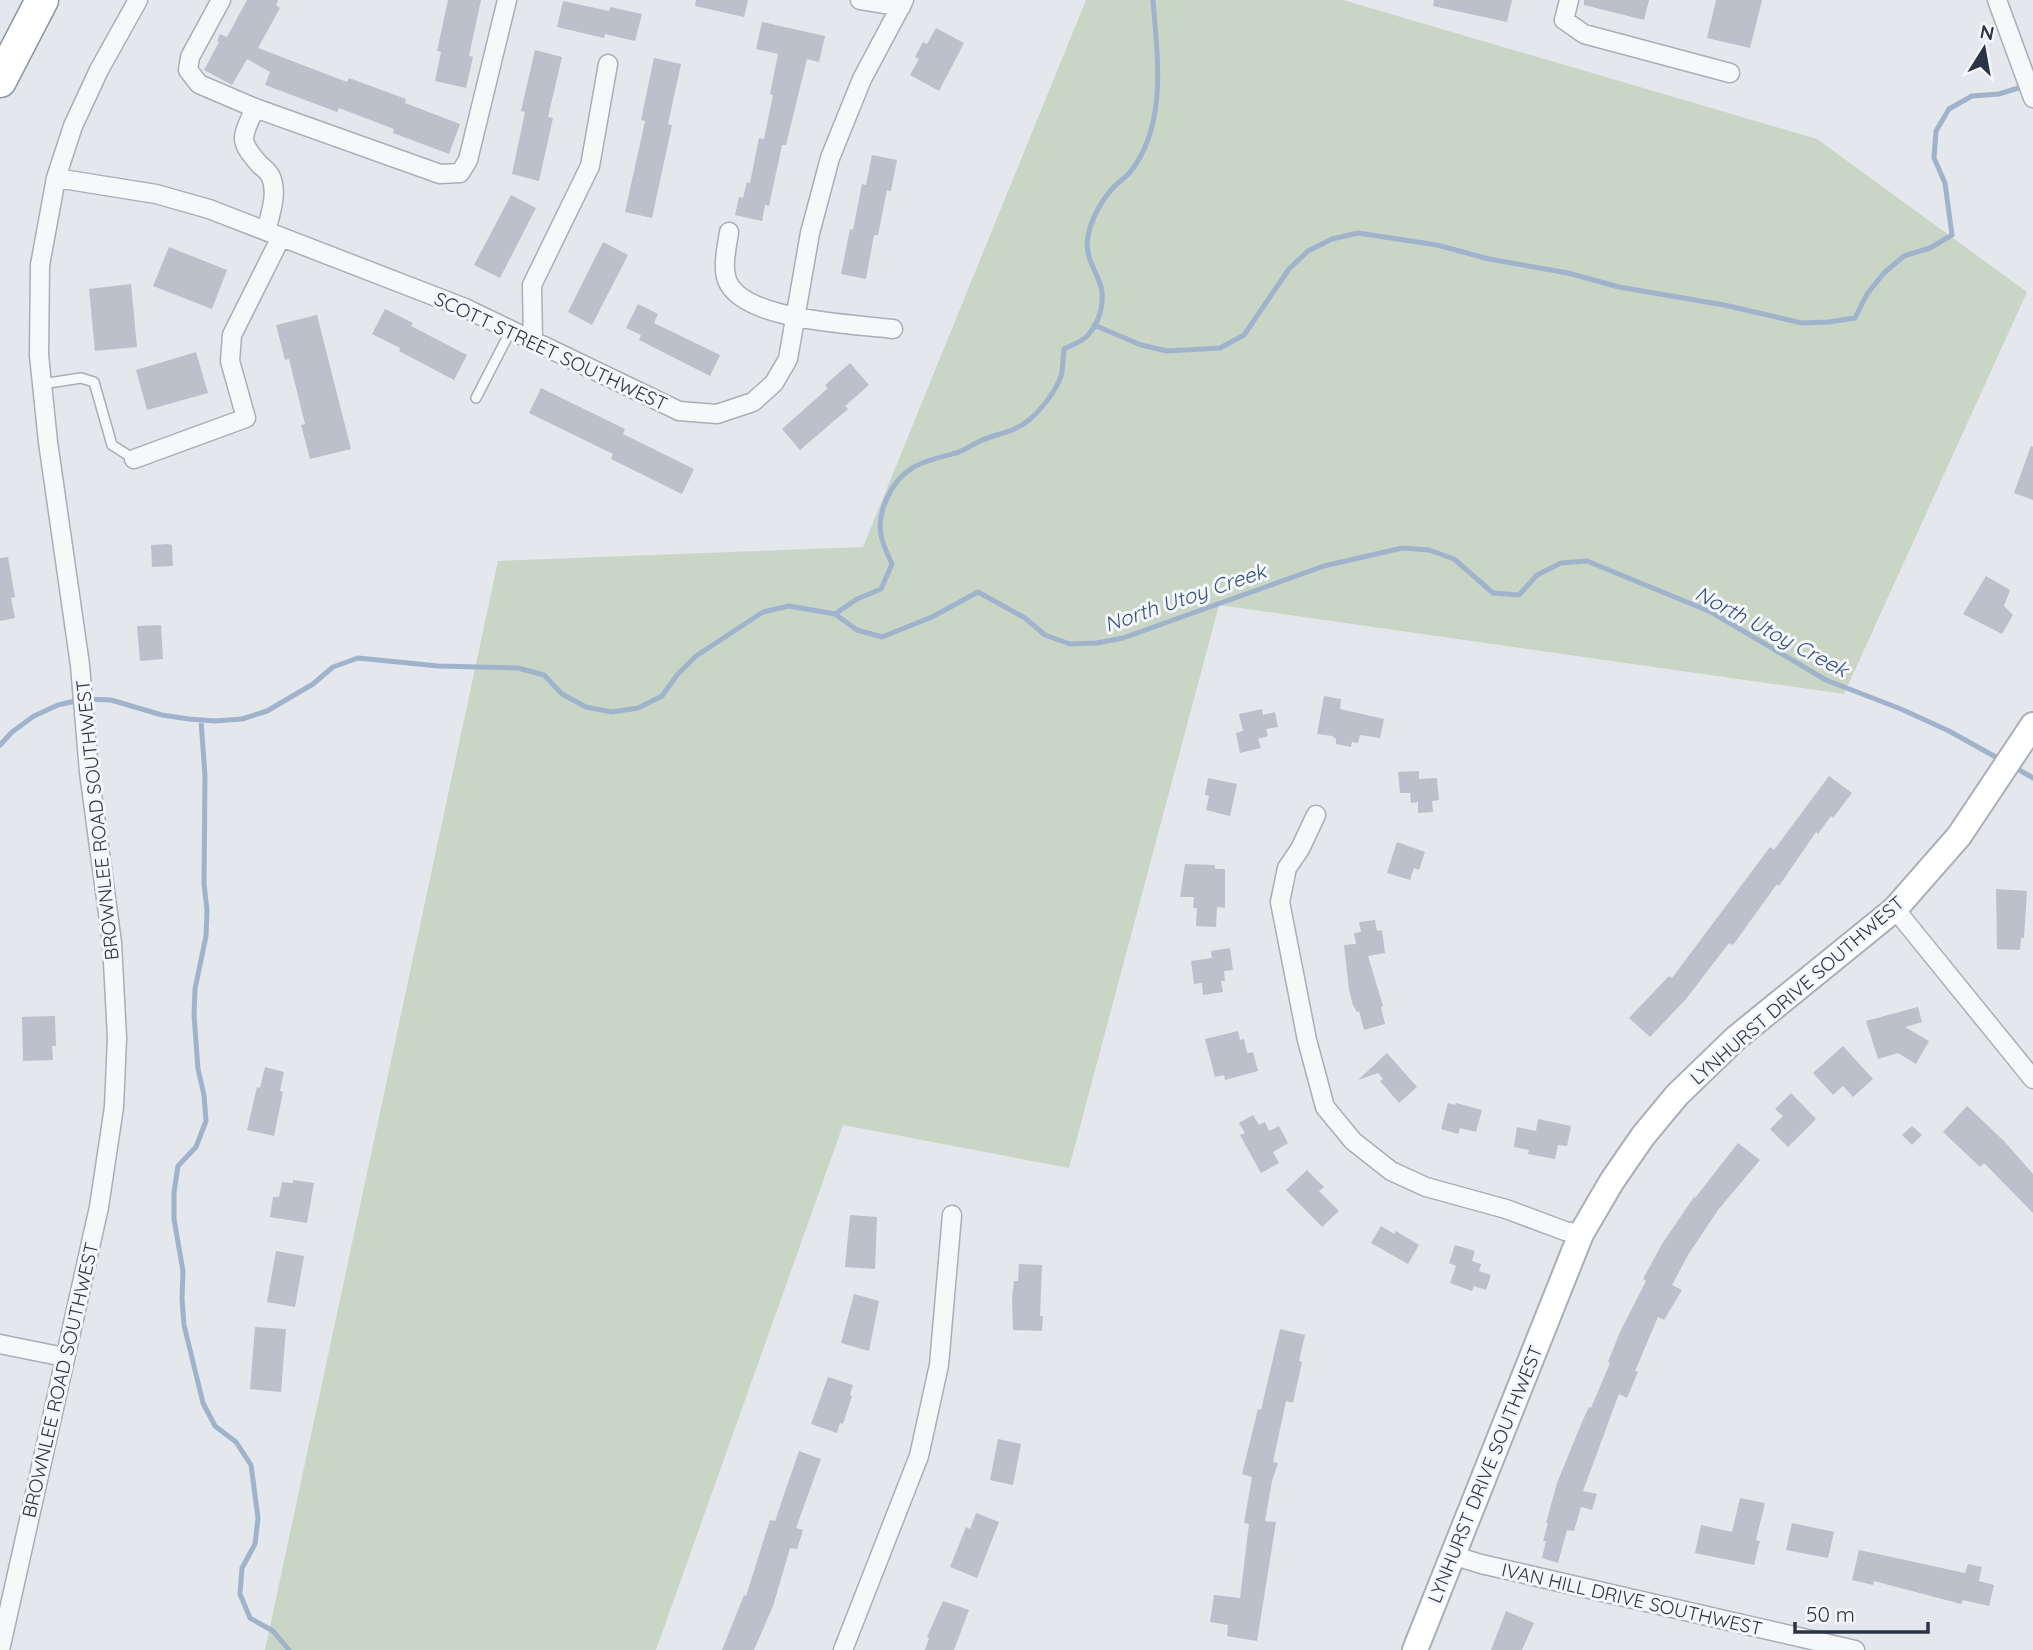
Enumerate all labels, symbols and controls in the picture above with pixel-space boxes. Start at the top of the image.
north arrow [1949,14,2019,84]
text: N [1978,19,1996,45]
street label: SCOTT STREET SOUTHWEST [431,286,671,416]
water label: North Utoy Creek [1101,557,1271,637]
water label: North Utoy Creek [1691,580,1854,683]
street label: BROWNLEE ROAD SOUTHWEST [70,679,124,961]
street label: LYNHURST DRIVE SOUTHWEST [1685,890,1909,1090]
street label: BROWNLEE ROAD SOUTHWEST [17,1240,103,1520]
street label: LYNHURST DRIVE SOUTHWEST [1422,1342,1548,1606]
street label: IVAN HILL DRIVE SOUTHWEST [1499,1557,1765,1641]
scale bar [1795,1590,1928,1634]
text: 50 m [1806,1601,1855,1627]

